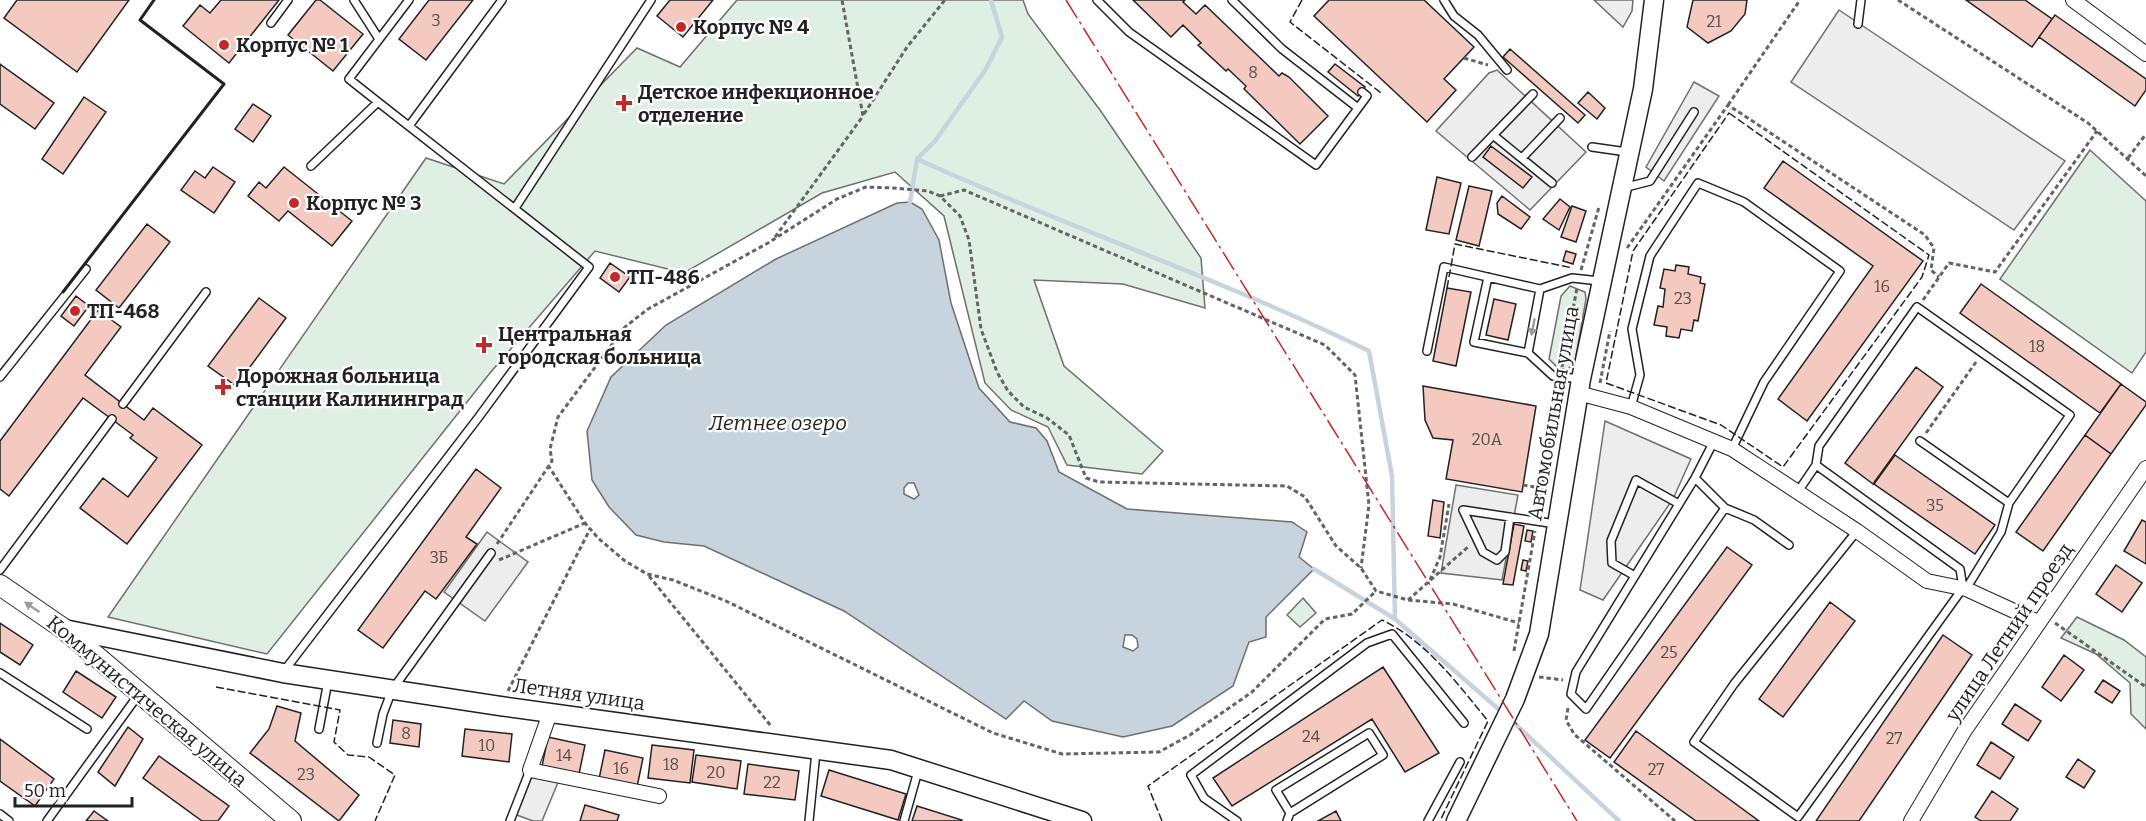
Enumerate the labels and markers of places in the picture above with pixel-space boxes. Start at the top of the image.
place label: Корпус № 4 [693,15,809,39]
marker: Корпус № 4 [674,20,688,34]
place label: Корпус № 1 [236,33,349,57]
marker: Корпус № 1 [217,38,231,52]
place label: Детское инфекционное отделение [638,80,874,127]
marker: Детское инфекционное отделение [615,94,633,112]
place label: Корпус № 3 [306,191,422,215]
marker: Корпус № 3 [287,196,301,210]
place label: ТП-486 [627,265,700,289]
marker: ТП-486 [608,270,622,284]
place label: ТП-468 [87,299,159,323]
marker: ТП-468 [68,304,82,318]
place label: Центральная городская больница [498,322,702,369]
marker: Центральная городская больница [475,336,493,354]
place label: Дорожная больница станции Калининград [236,364,464,411]
marker: Дорожная больница станции Калининград [214,378,232,396]

